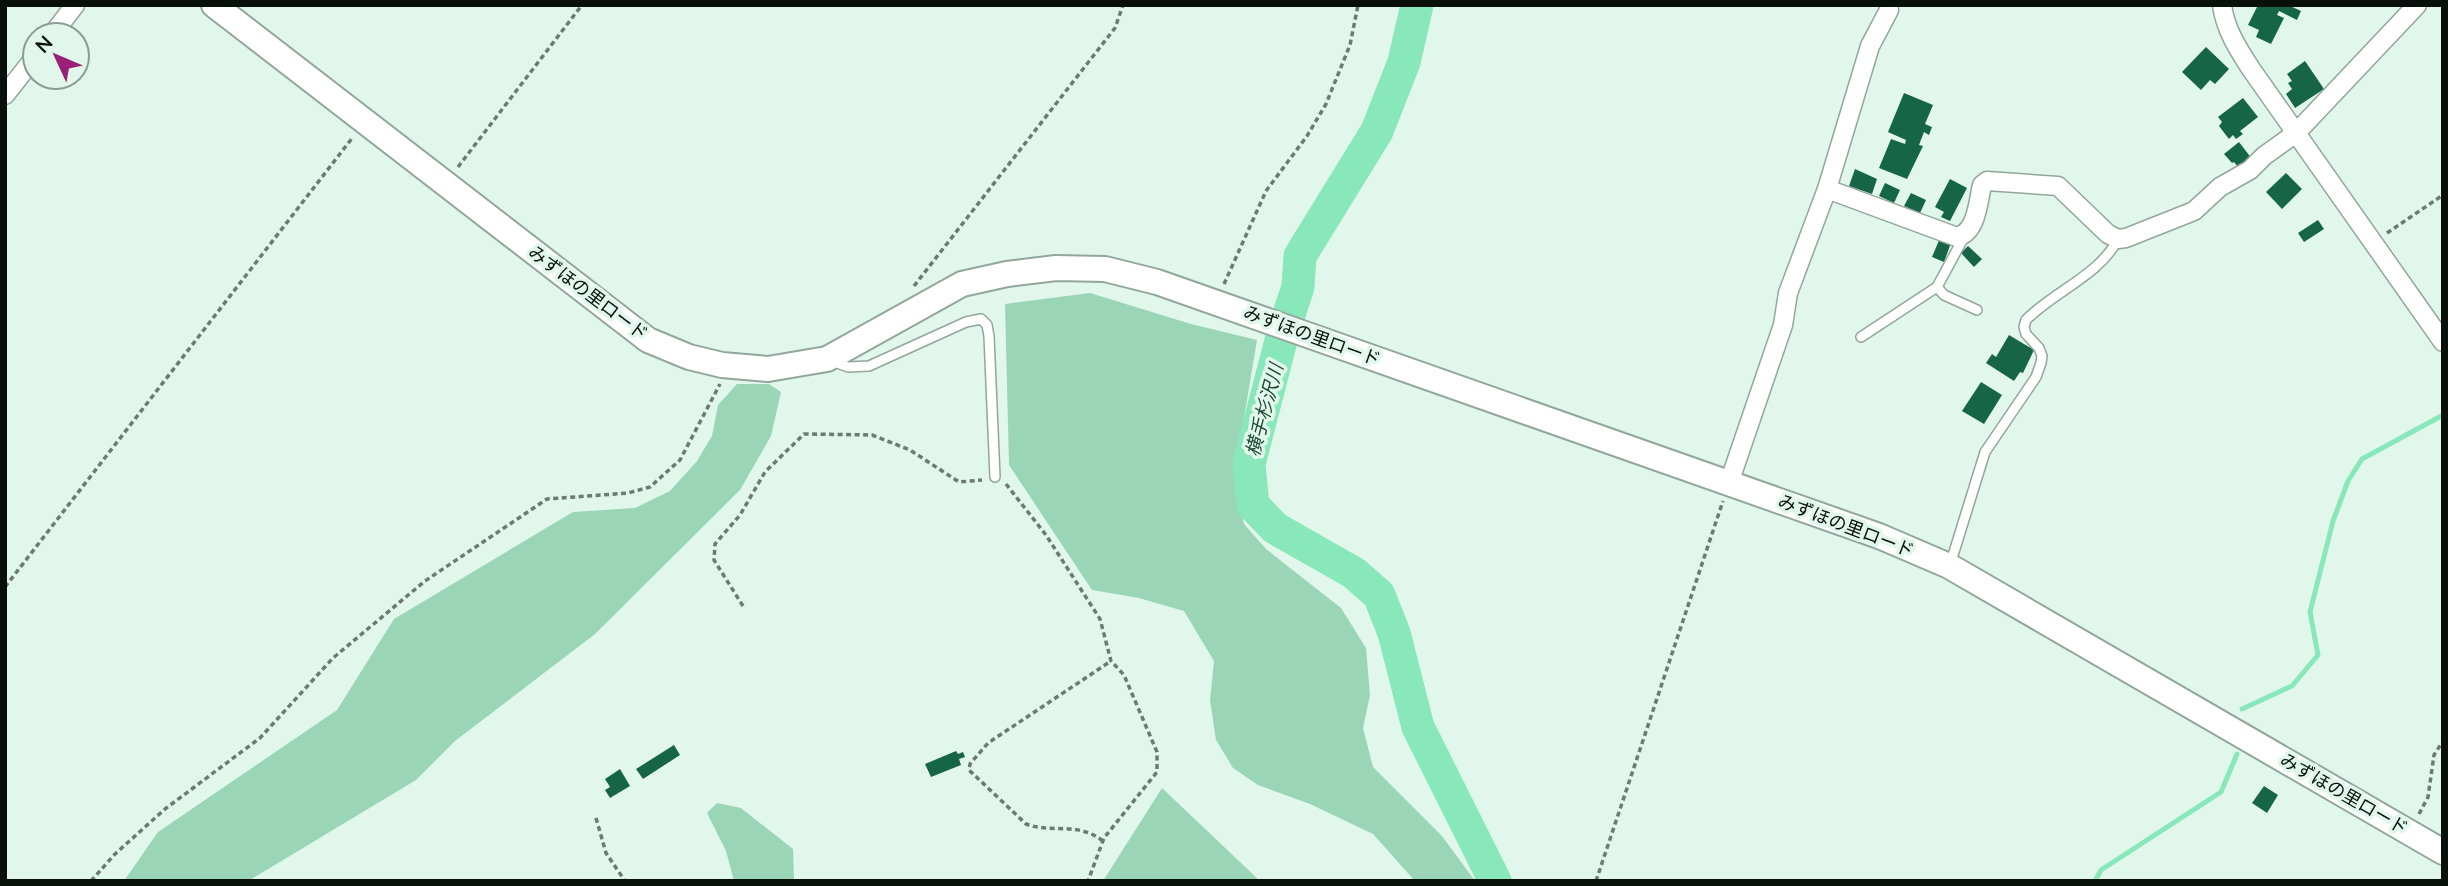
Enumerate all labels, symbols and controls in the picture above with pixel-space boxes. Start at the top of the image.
north arrow [21,21,91,91]
text: N [30,31,57,57]
street label: みずほの里ロード [524,240,653,344]
street label: みずほの里ロード [1241,300,1384,370]
water label: 横手杉沢川 [1240,359,1287,459]
street label: みずほの里ロード [1775,489,1918,561]
street label: みずほの里ロード [2277,748,2412,839]

